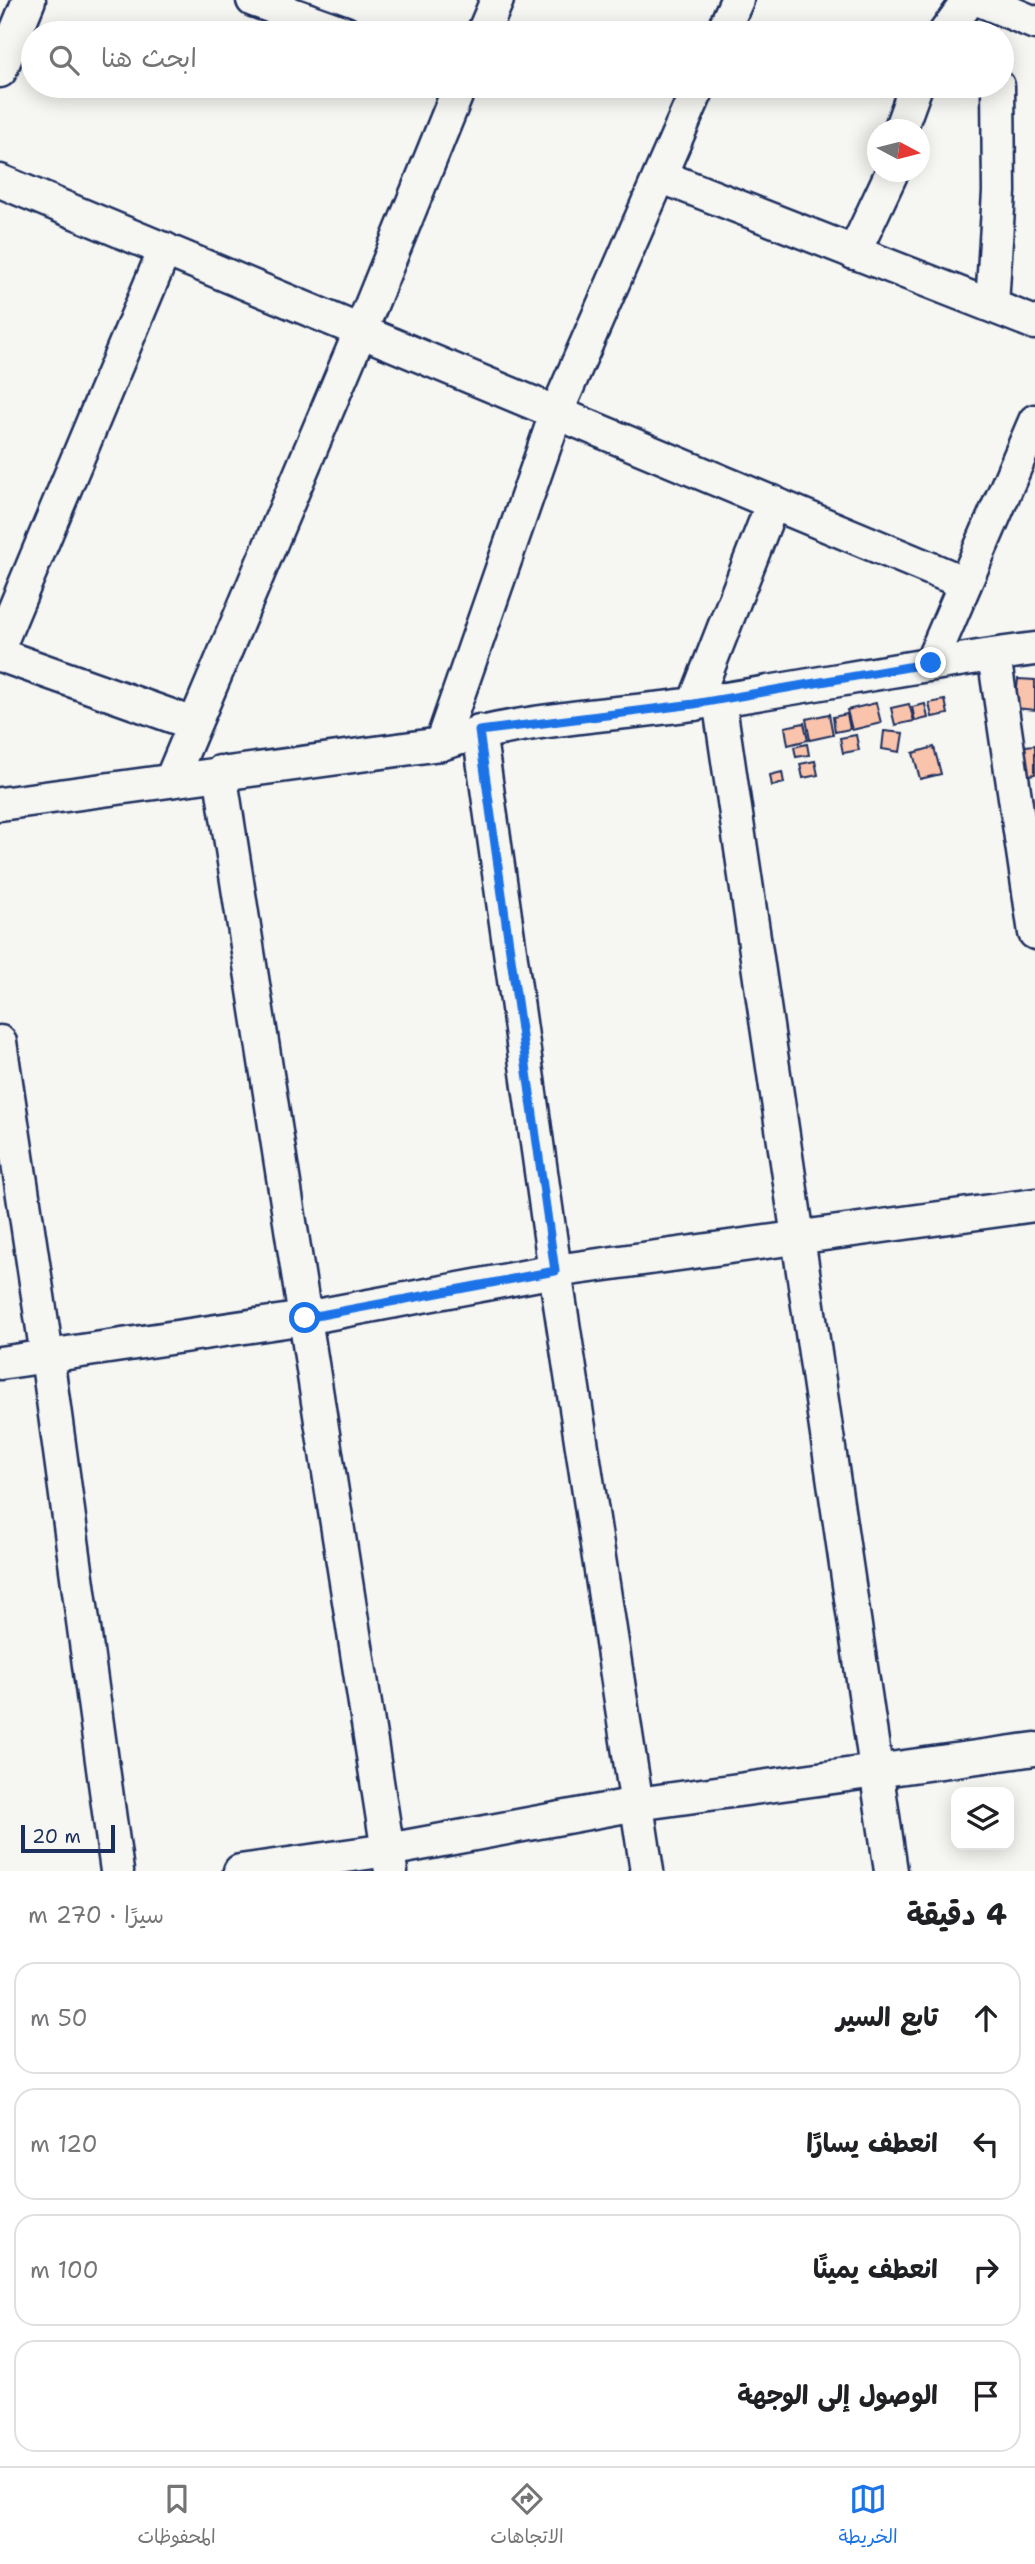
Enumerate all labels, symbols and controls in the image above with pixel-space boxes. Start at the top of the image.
search box [21,21,1014,98]
text: ابحث هنا [101,40,197,75]
icon: search [45,41,83,79]
north arrow [867,119,930,182]
route end [915,647,946,678]
route start [289,1302,320,1333]
map controls [951,1787,1014,1850]
button: layers [951,1787,1014,1850]
scale bar [21,1822,116,1854]
text: 20 m [32,1824,81,1849]
text: 4 دقيقة [906,1894,1007,1935]
text: سيرًا · 270 m [28,1900,164,1930]
text: تابع السير [836,1999,938,2034]
icon: ahead [967,1999,1005,2037]
text: 50 m [30,2003,88,2033]
text: انعطف يسارًا [806,2125,938,2160]
icon: left [967,2125,1005,2163]
text: 120 m [30,2129,98,2159]
text: انعطف يمينًا [813,2251,938,2286]
icon: right [967,2251,1005,2289]
text: 100 m [30,2255,99,2285]
text: الوصول إلى الوجهة [737,2377,938,2412]
icon: arrive [967,2377,1005,2415]
tab: المحفوظات [137,2480,216,2553]
tab: الاتجاهات [490,2480,564,2553]
tab: الخريطة [838,2480,898,2553]

